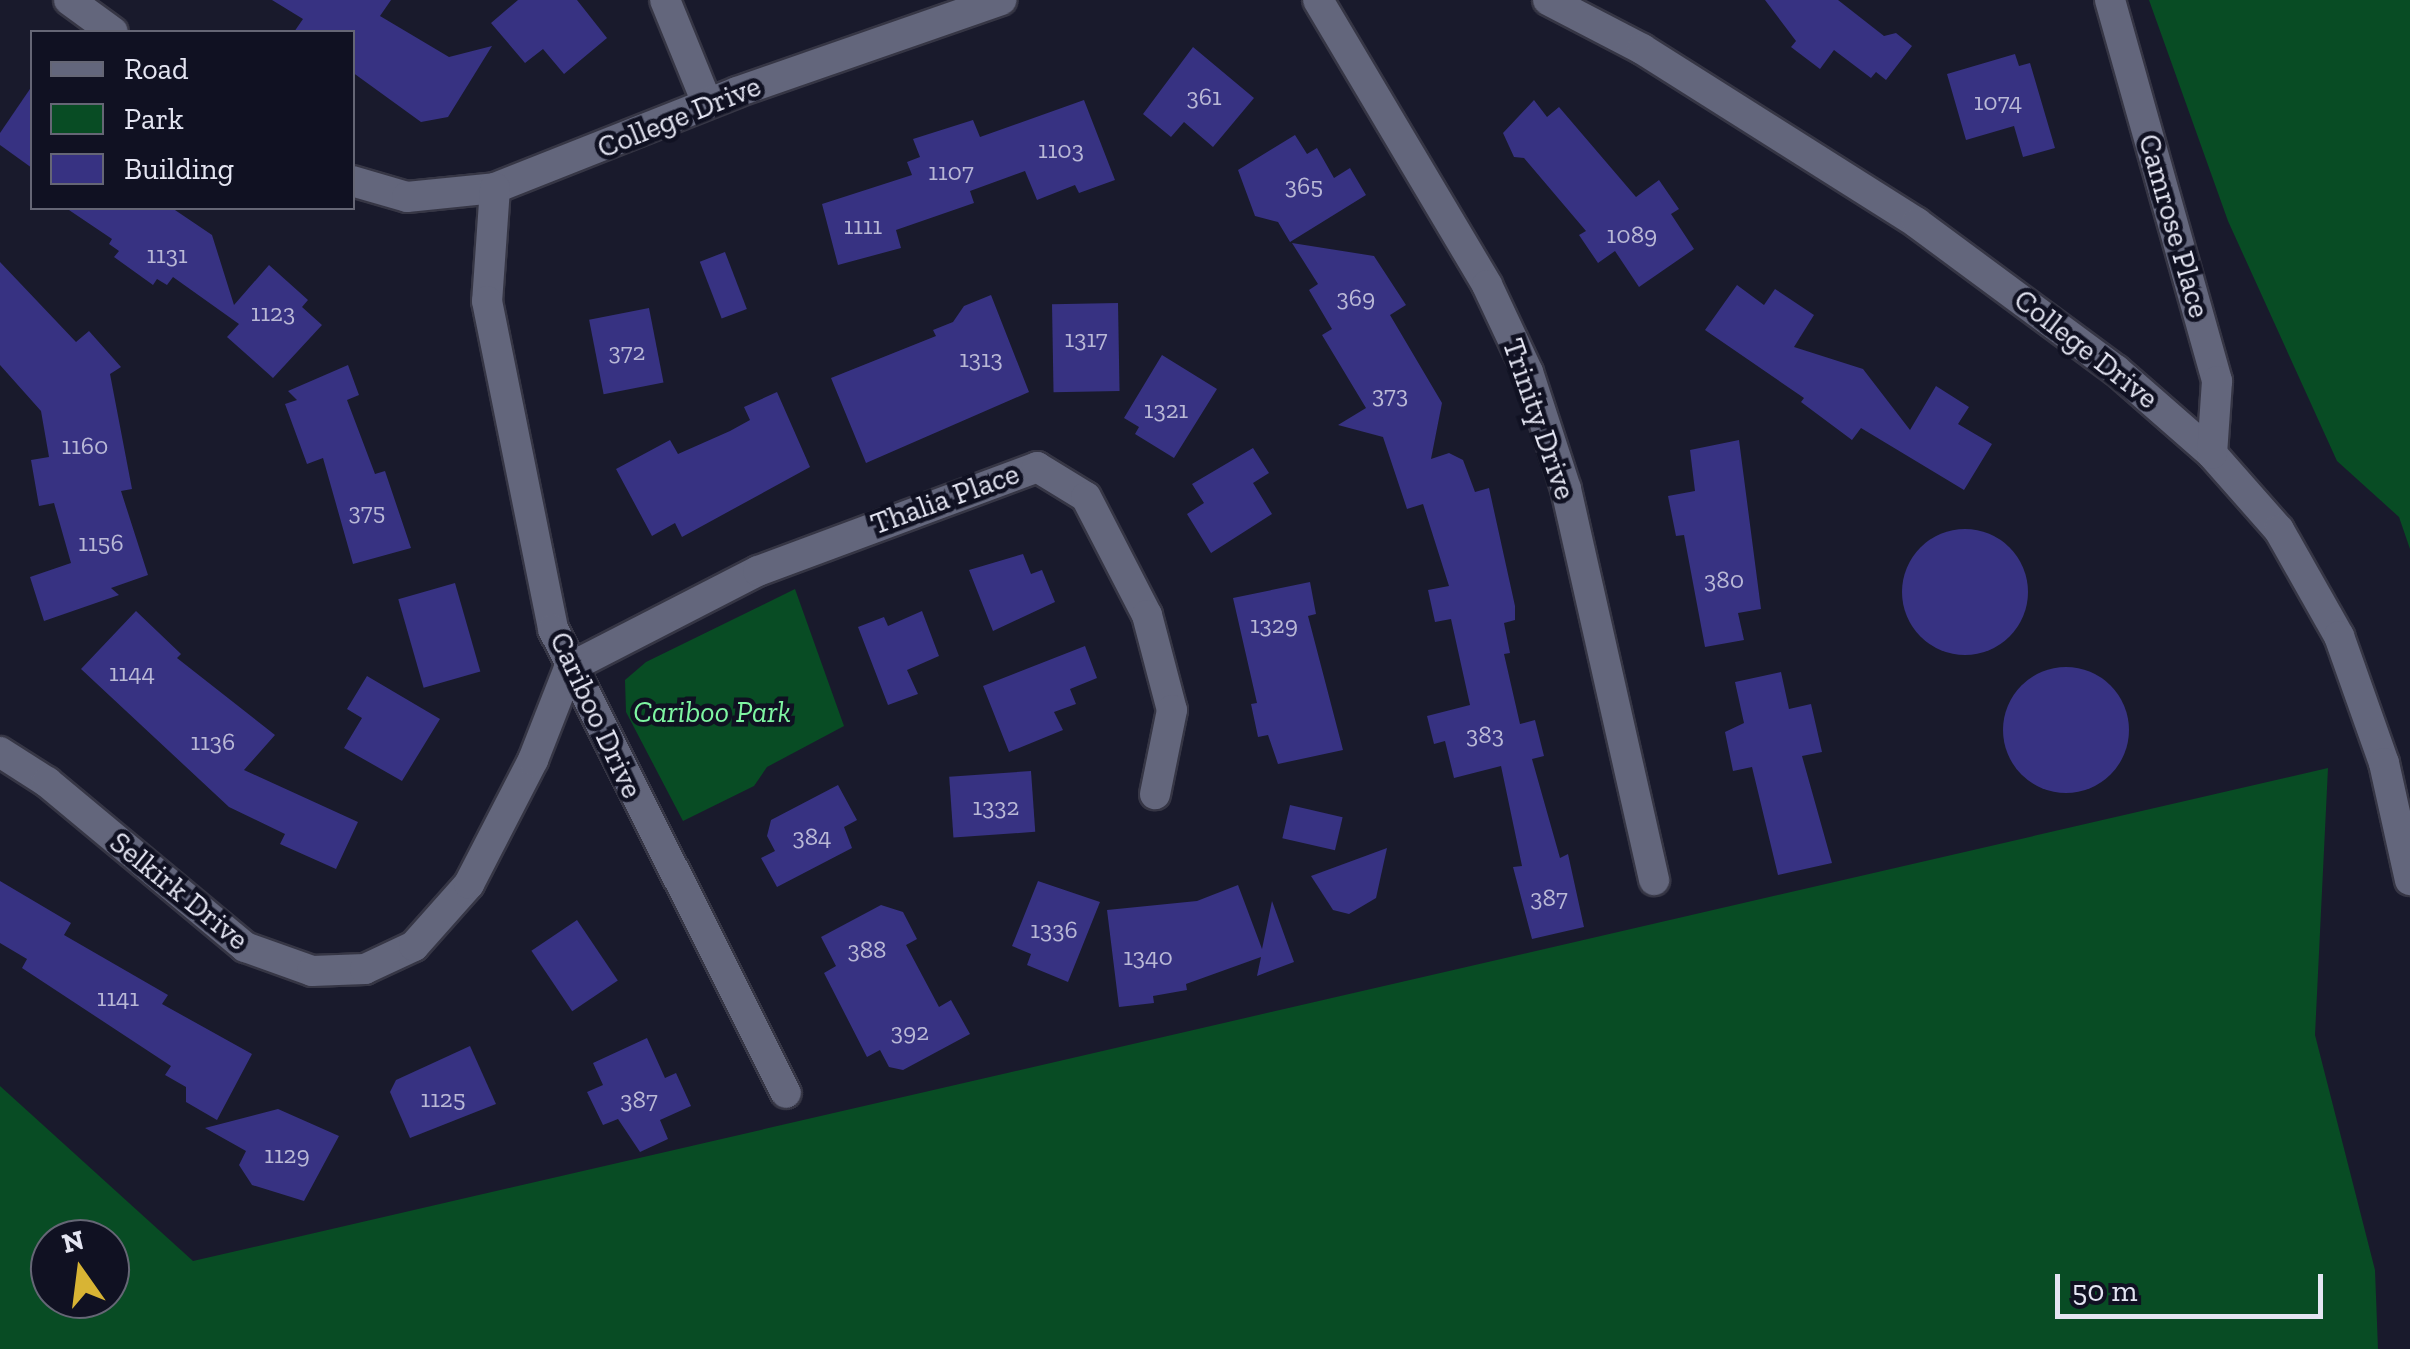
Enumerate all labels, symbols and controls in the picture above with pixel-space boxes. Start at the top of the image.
legend [30,30,355,210]
text: Road [124,51,189,87]
street label: College Drive [592,68,766,166]
house number: 361 [1186,81,1222,111]
house number: 1074 [1974,86,2022,116]
text: Park [124,101,184,137]
street label: Camrose Place [2131,130,2217,322]
house number: 1103 [1038,134,1084,164]
text: Building [124,151,234,187]
house number: 1107 [928,156,974,186]
house number: 365 [1285,170,1323,200]
house number: 1111 [844,210,882,240]
house number: 1089 [1607,219,1657,249]
house number: 1131 [146,239,188,269]
house number: 369 [1337,282,1375,312]
street label: College Drive [2007,282,2165,416]
house number: 1123 [251,297,295,327]
house number: 1317 [1065,323,1107,353]
street label: Trinity Drive [1495,333,1583,505]
house number: 372 [609,336,645,366]
house number: 1313 [959,343,1003,373]
house number: 373 [1372,379,1408,409]
house number: 1321 [1144,394,1188,424]
house number: 1160 [62,430,108,460]
street label: Thalia Place [866,456,1024,542]
house number: 375 [349,496,385,526]
house number: 1156 [78,527,124,557]
house number: 380 [1704,564,1744,594]
house number: 1329 [1250,609,1298,639]
street label: Cariboo Drive [542,626,650,804]
house number: 1144 [109,657,155,687]
park label: Cariboo Park [633,694,791,730]
house number: 383 [1466,719,1504,749]
house number: 1136 [191,726,235,756]
house number: 1332 [973,791,1019,821]
house number: 384 [792,821,832,851]
street label: Selkirk Drive [103,824,255,958]
house number: 387 [1530,882,1568,912]
house number: 1336 [1030,914,1078,944]
house number: 388 [847,934,887,964]
house number: 1340 [1123,941,1173,971]
house number: 1141 [97,982,139,1012]
house number: 392 [891,1016,929,1046]
house number: 1125 [421,1083,465,1113]
house number: 387 [620,1084,658,1114]
house number: 1129 [264,1139,310,1169]
north arrow [30,1219,130,1319]
text: N [59,1223,87,1260]
scale bar [2060,1254,2328,1316]
text: 50 m [2072,1273,2137,1309]

